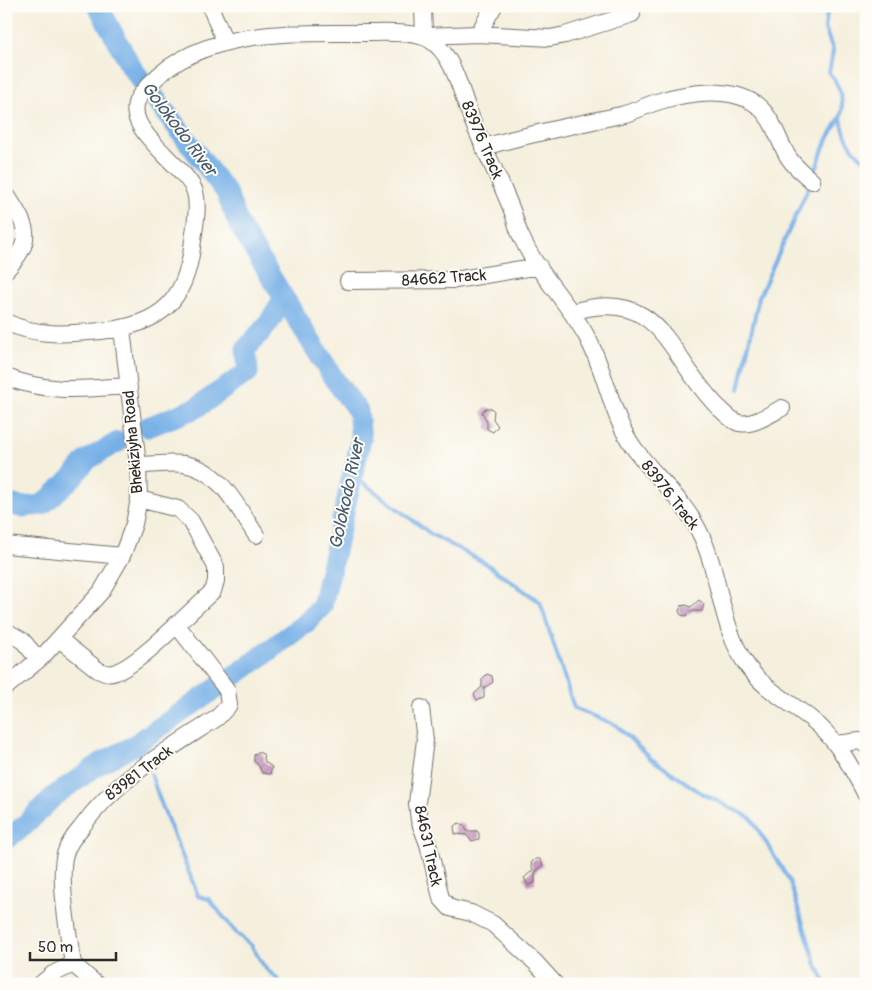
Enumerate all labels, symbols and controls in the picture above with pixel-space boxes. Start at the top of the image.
water label: Golokodo River [136,77,224,183]
street label: 83976 Track [457,98,508,182]
street label: 84662 Track [401,265,487,291]
street label: Bhekiziyha Road [119,390,147,494]
water label: Golokodo River [324,434,370,551]
street label: 83976 Track [637,456,704,534]
street label: 83981 Track [101,741,177,805]
street label: 84631 Track [410,804,446,888]
scale bar [30,930,116,962]
text: 50 m [38,938,73,957]

